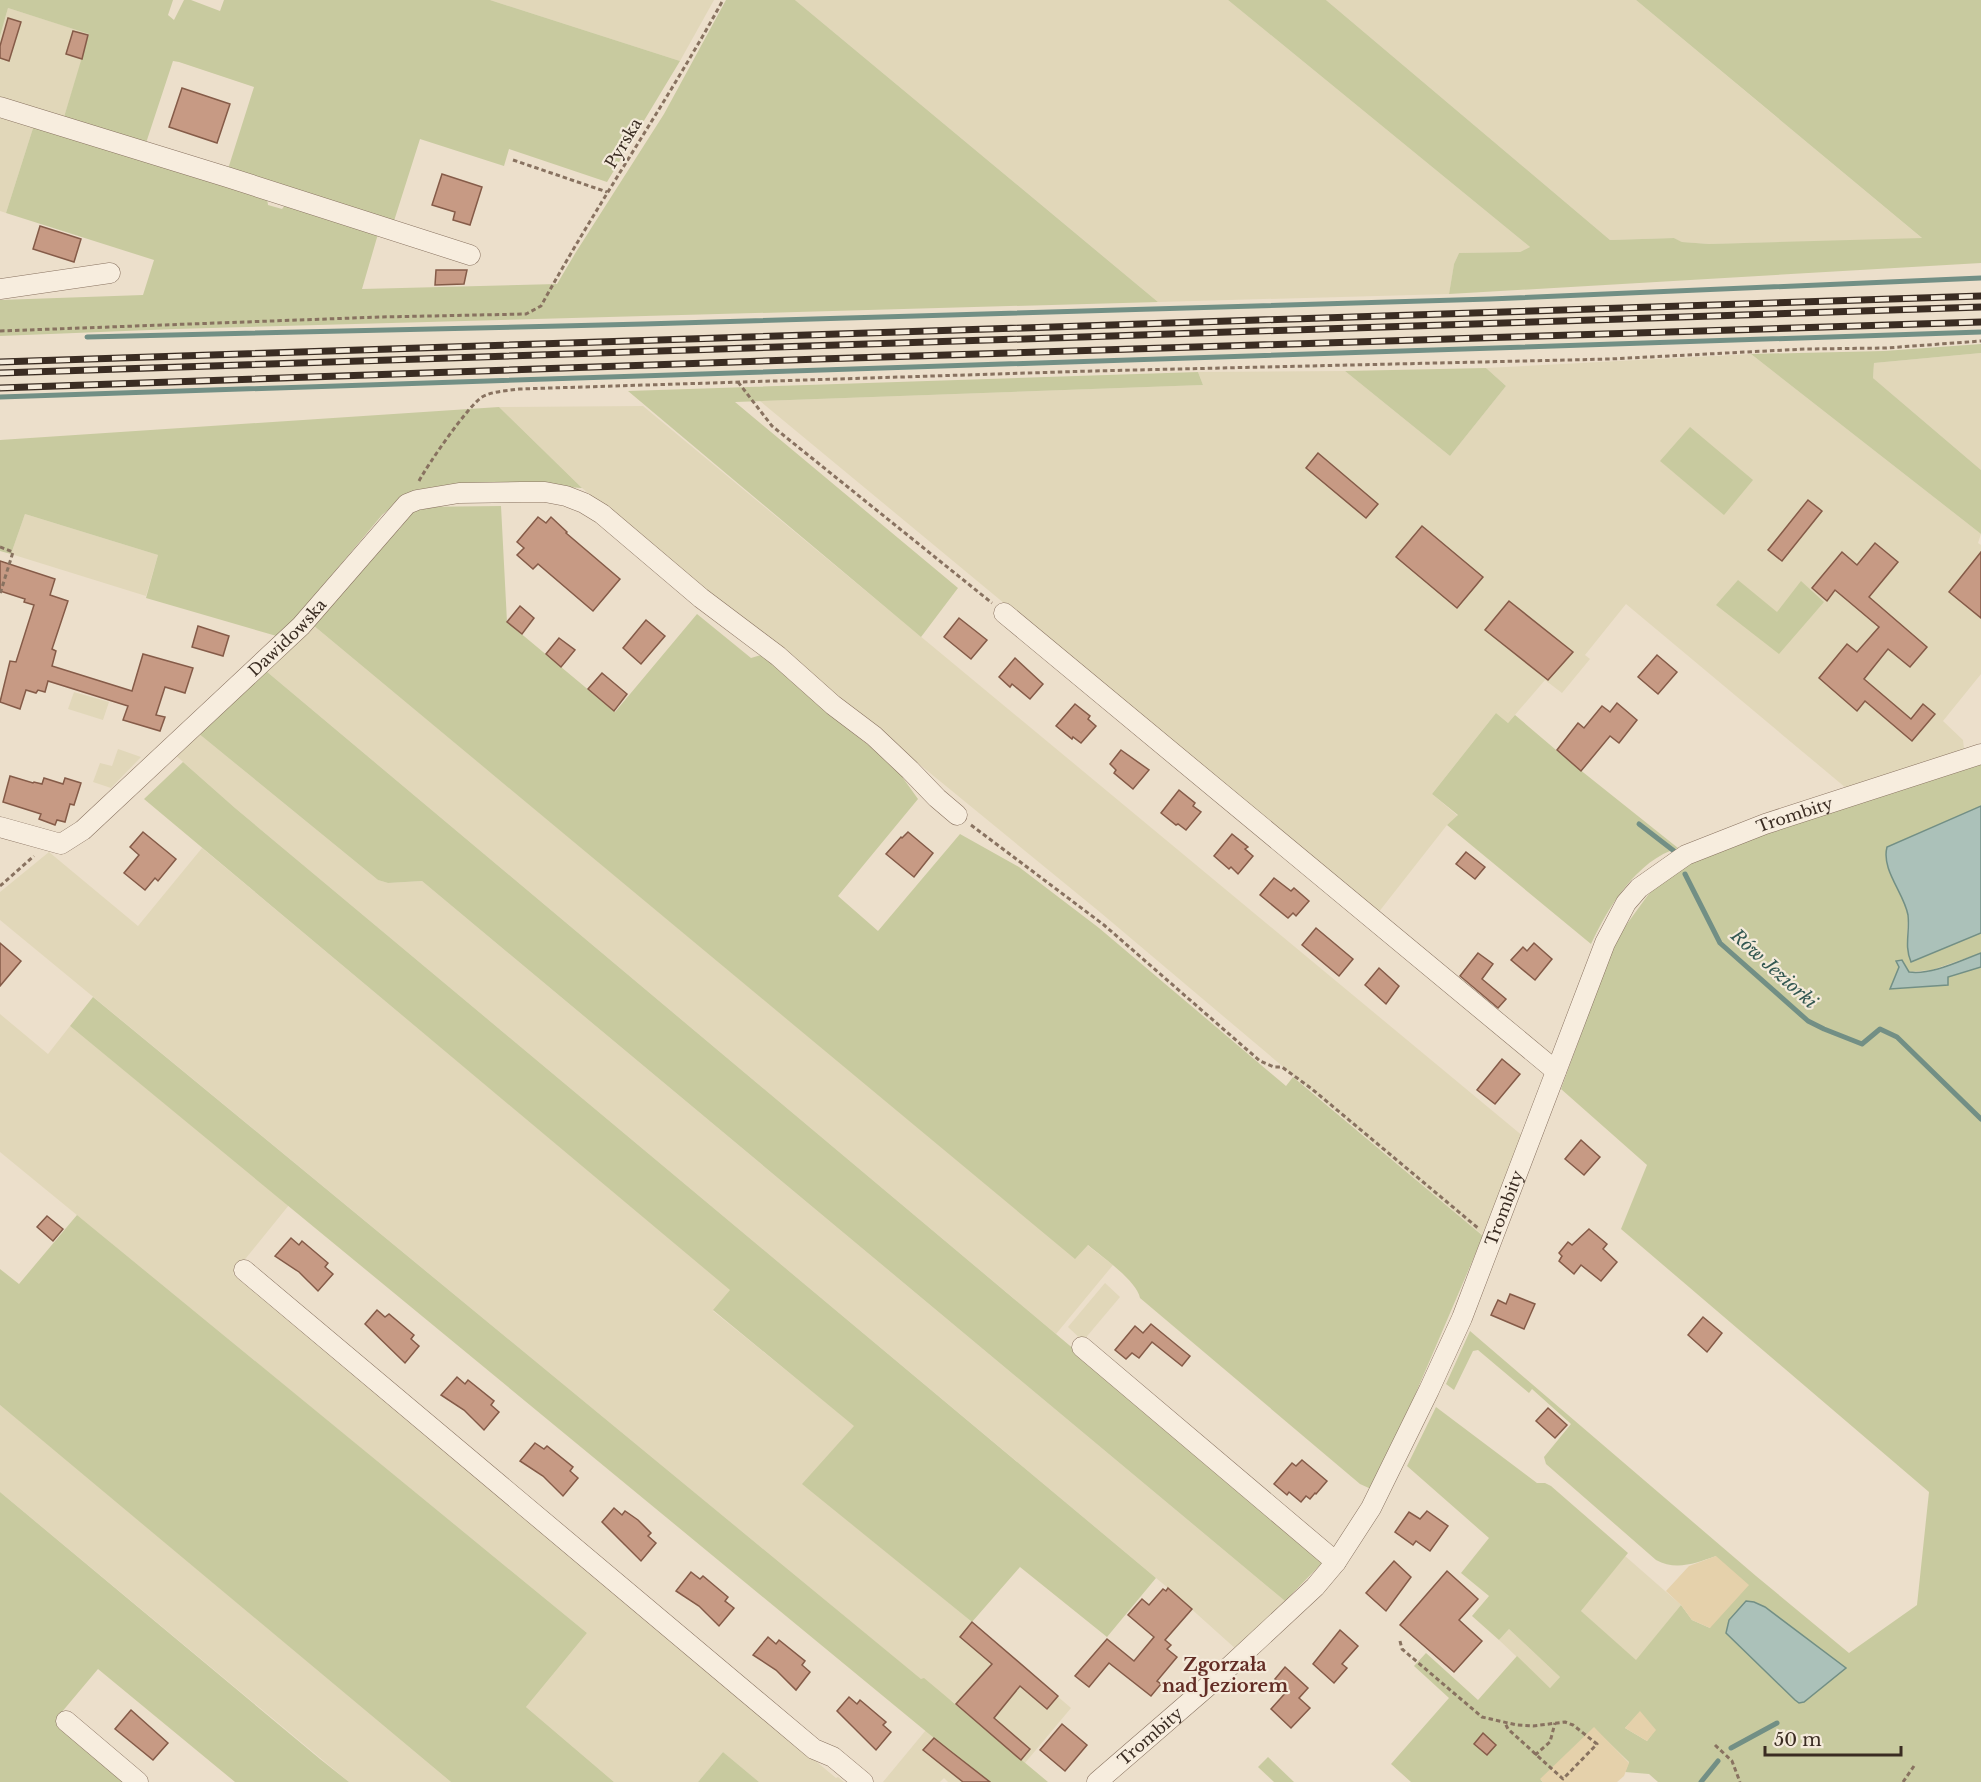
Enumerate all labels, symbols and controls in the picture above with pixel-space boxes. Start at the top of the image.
street label: Pyrska [600,114,646,172]
street label: Dawidowska [244,594,330,680]
street label: Trombity [1754,792,1836,836]
water label: Rów Jeziorki [1726,924,1822,1014]
street label: Trombity [1481,1167,1528,1248]
district label: Zgorzała nad Jeziorem [1162,1654,1288,1697]
street label: Trombity [1114,1702,1187,1770]
scale bar [1765,1719,1902,1757]
text: 50 m [1774,1729,1822,1751]

